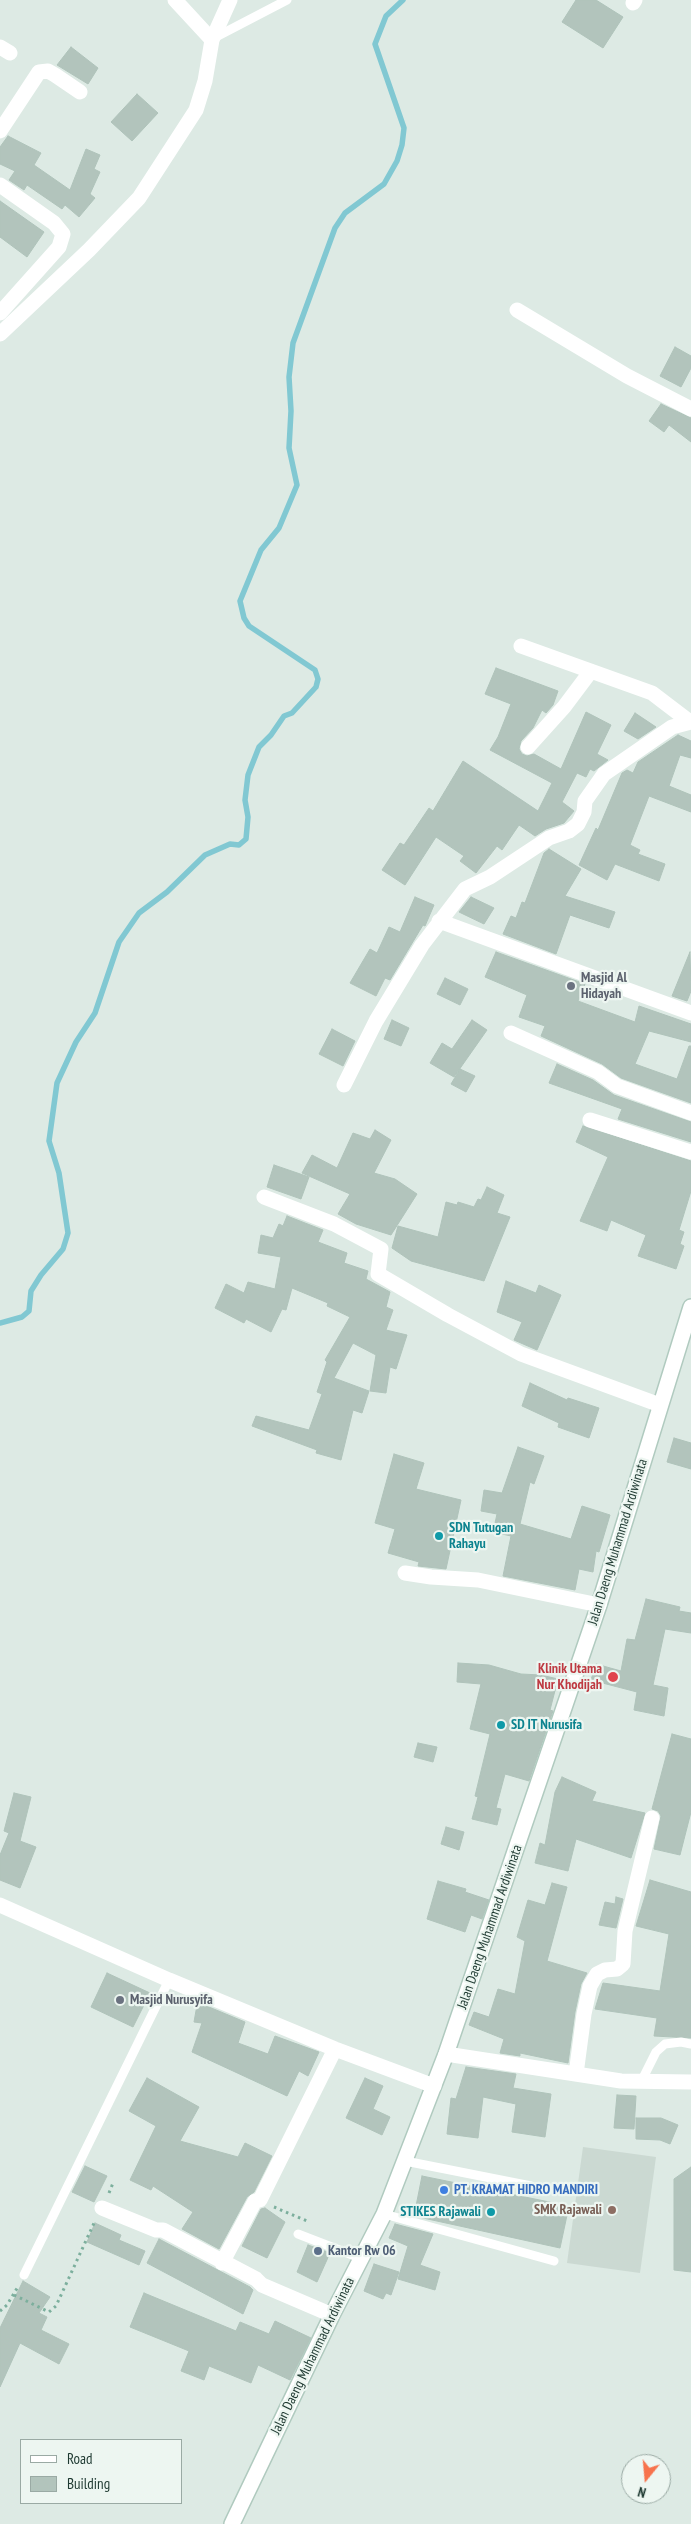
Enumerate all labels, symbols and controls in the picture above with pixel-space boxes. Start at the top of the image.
place label: Masjid Al Hidayah [581,970,627,1002]
marker: Masjid Al Hidayah [565,980,577,992]
street label: Jalan Daeng Muhammad Ardiwinata [585,1457,651,1627]
place label: SDN Tutugan Rahayu [449,1520,513,1552]
marker: SDN Tutugan Rahayu [433,1530,445,1542]
place label: Klinik Utama Nur Khodijah [537,1661,602,1694]
marker: Klinik Utama Nur Khodijah [606,1670,620,1684]
place label: SD IT Nurusifa [511,1717,582,1733]
marker: SD IT Nurusifa [495,1719,507,1731]
street label: Jalan Daeng Muhammad Ardiwinata [454,1843,526,2011]
place label: Masjid Nurusyifa [130,1992,213,2008]
marker: Masjid Nurusyifa [114,1994,126,2006]
place label: PT. KRAMAT HIDRO MANDIRI [454,2182,598,2198]
marker: PT. KRAMAT HIDRO MANDIRI [438,2184,450,2196]
place label: SMK Rajawali [534,2202,602,2218]
place label: STIKES Rajawali [400,2204,481,2220]
marker: SMK Rajawali [606,2204,618,2216]
marker: STIKES Rajawali [485,2206,497,2218]
place label: Kantor Rw 06 [328,2243,396,2259]
marker: Kantor Rw 06 [312,2245,324,2257]
street label: Jalan Daeng Muhammad Ardiwinata [268,2275,358,2437]
legend [20,2439,182,2504]
text: Road [67,2449,93,2468]
north arrow [621,2454,671,2504]
text: Building [67,2474,110,2493]
text: N [636,2483,648,2502]

